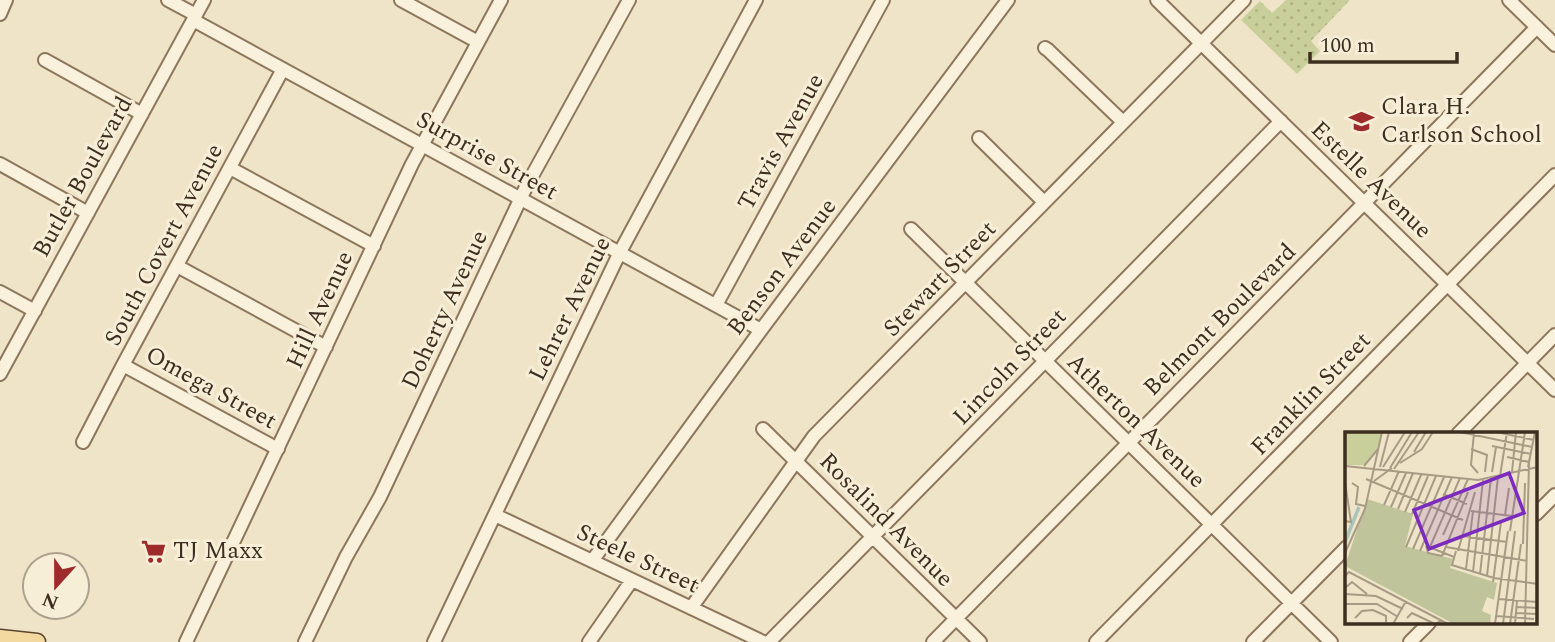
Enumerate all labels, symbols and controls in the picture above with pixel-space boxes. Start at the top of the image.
scale bar [1310,21,1457,65]
text: 100 m [1320,30,1375,62]
street label: Travis Avenue [729,67,833,217]
place label: Clara H. Carlson School [1381,89,1542,153]
street label: Butler Boulevard [24,90,142,264]
street label: Surprise Street [409,102,565,210]
school or university icon: Clara H. Carlson School [1347,107,1375,135]
street label: Estelle Avenue [1302,113,1440,247]
street label: South Covert Avenue [95,137,233,353]
street label: Benson Avenue [718,191,846,343]
street label: Stewart Street [875,213,1005,345]
street label: Doherty Avenue [392,224,498,396]
street label: Lehrer Avenue [519,231,621,387]
street label: Belmont Boulevard [1135,235,1305,405]
street label: Hill Avenue [277,245,363,375]
street label: Lincoln Street [945,300,1075,434]
street label: Franklin Street [1242,324,1380,464]
street label: Omega Street [139,337,283,439]
street label: Atherton Avenue [1058,345,1214,497]
inset map [1345,432,1538,624]
street label: Rosalind Avenue [810,444,962,596]
street label: Steele Street [570,515,706,603]
place label: TJ Maxx [173,533,263,569]
supermarket icon: TJ Maxx [139,537,167,565]
north arrow [21,551,91,621]
text: N [38,584,63,617]

